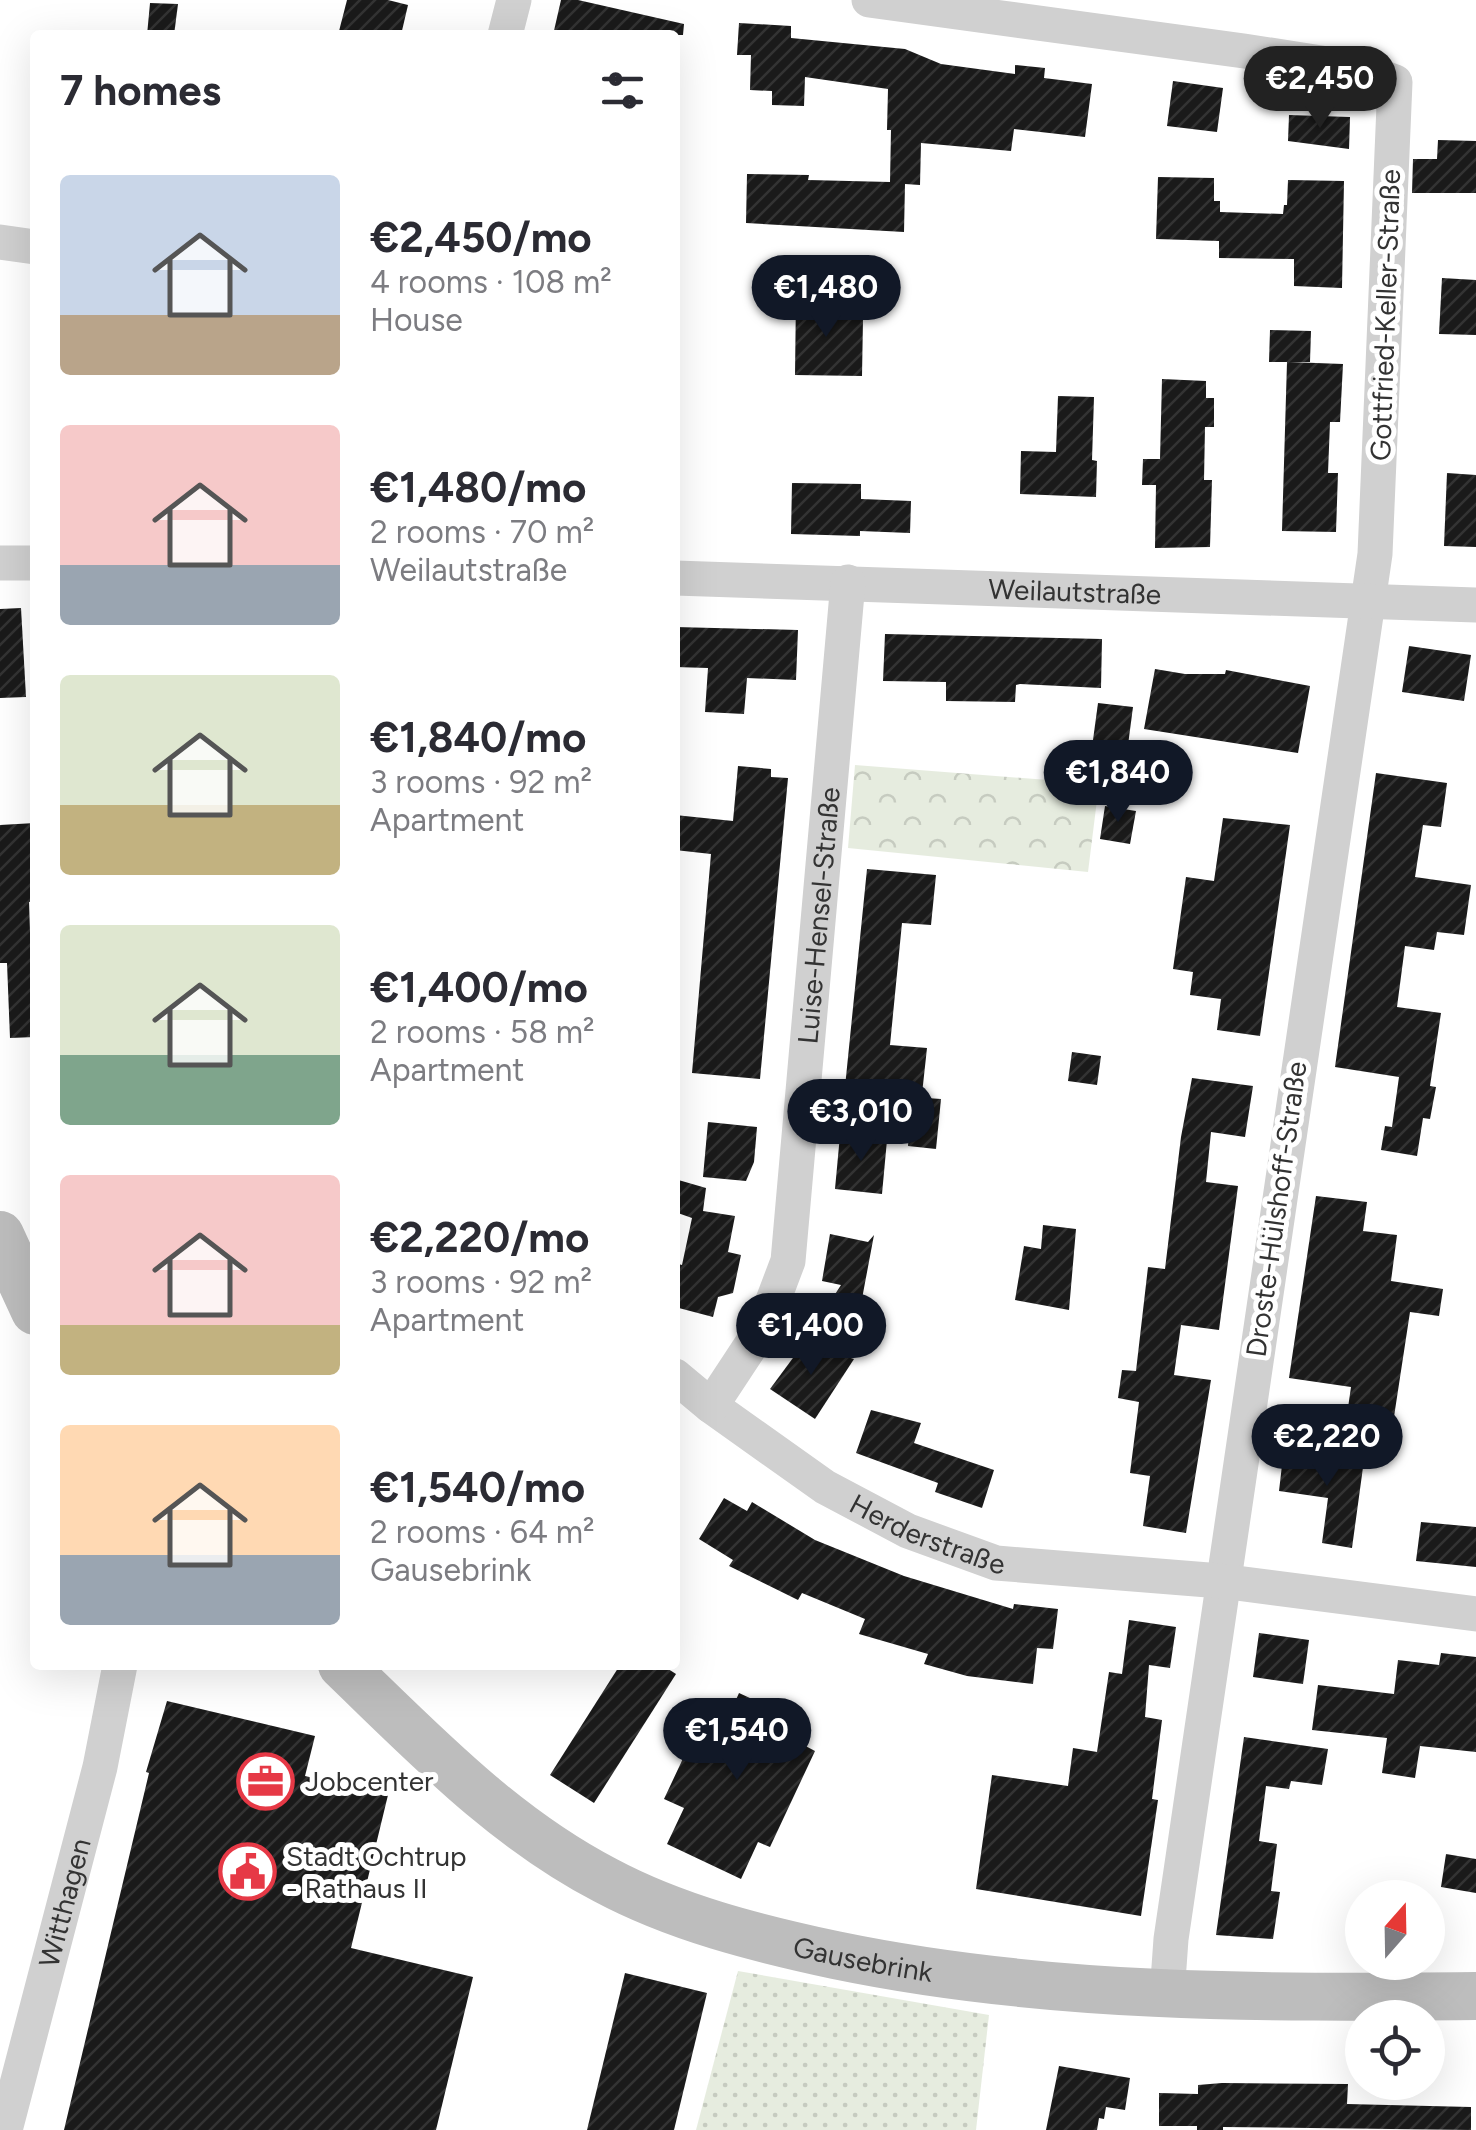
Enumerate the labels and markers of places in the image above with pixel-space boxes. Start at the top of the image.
pin: €2,450 [1239,46,1401,131]
pin: €1,480 [745,255,907,340]
pin: €1,840 [1037,740,1199,825]
pin: €3,010 [780,1079,942,1164]
pin: €1,400 [730,1293,892,1378]
pin: €2,220 [1246,1404,1408,1489]
pin: €1,540 [656,1698,818,1783]
office icon: Jobcenter [236,1751,296,1811]
place label: Jobcenter [305,1764,434,1798]
place label: Stadt Ochtrup - Rathaus II [286,1839,467,1905]
public building icon: Stadt Ochtrup - Rathaus II [217,1842,277,1902]

